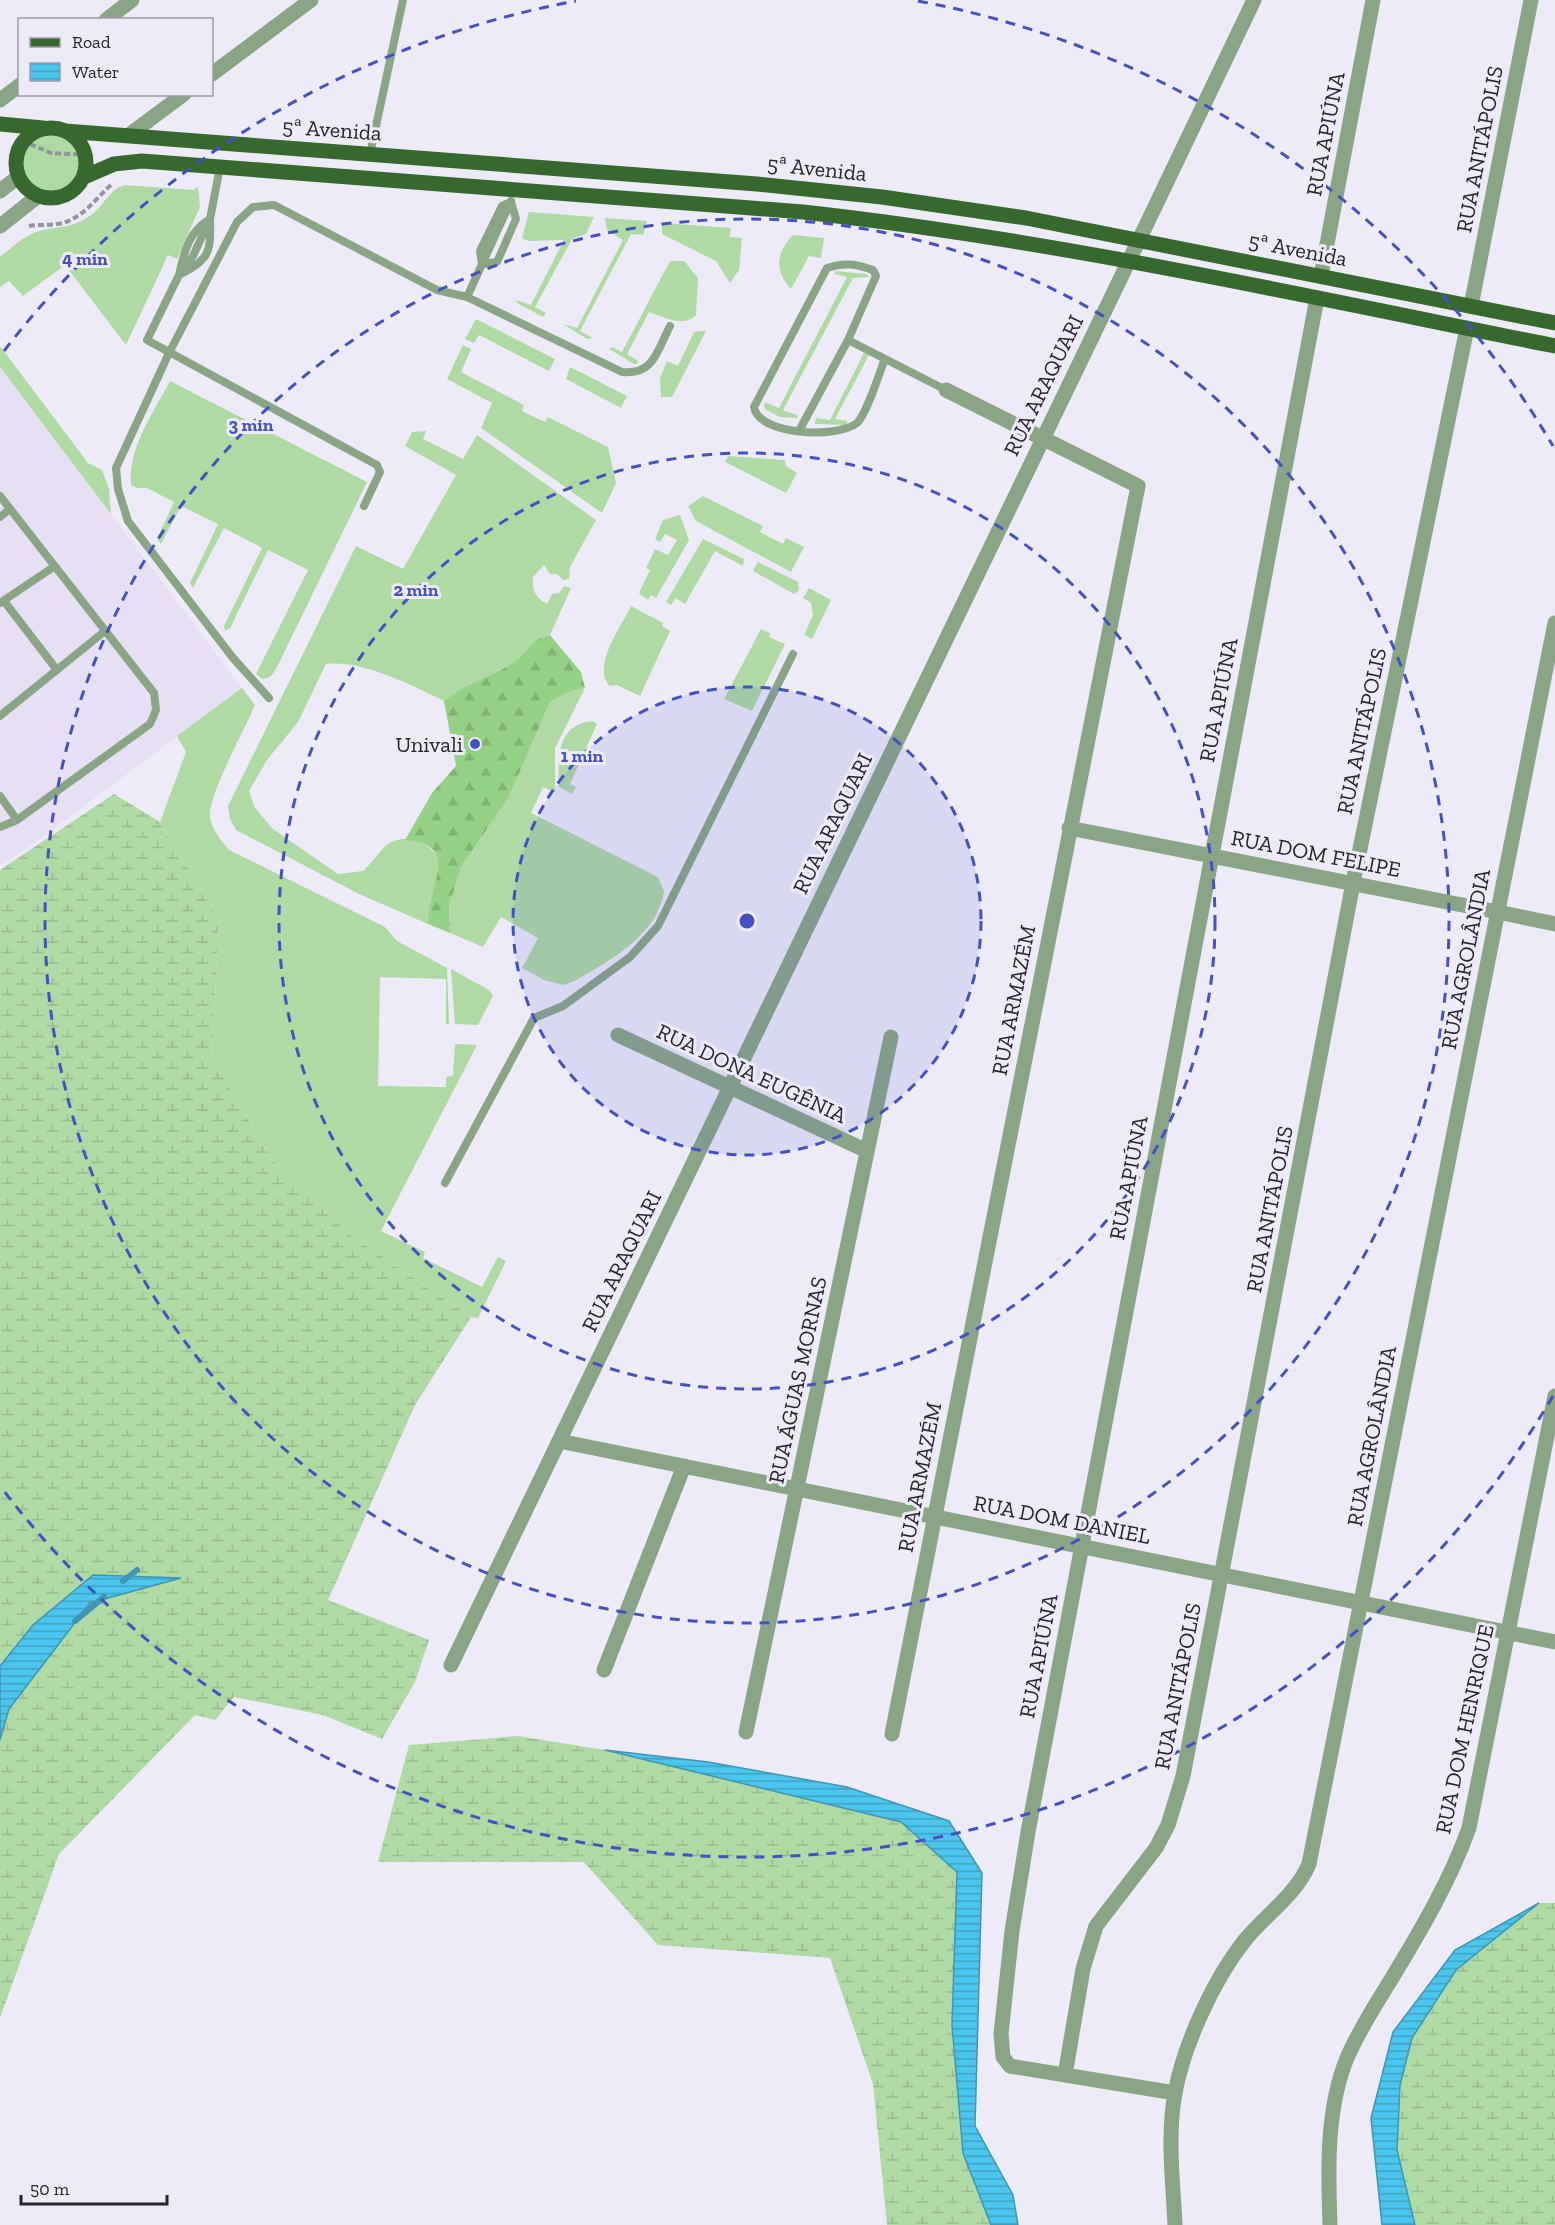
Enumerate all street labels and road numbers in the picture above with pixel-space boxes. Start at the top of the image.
street label: RUA ANITÁPOLIS [1450,63,1509,235]
street label: RUA APIÚNA [1300,69,1351,198]
street label: 5ª Avenida [281,113,383,146]
street label: 5ª Avenida [766,150,868,187]
street label: 5ª Avenida [1246,227,1350,272]
street label: RUA ARAQUARI [998,310,1089,460]
street label: RUA APIÚNA [1193,635,1244,764]
street label: RUA ANITÁPOLIS [1331,645,1392,817]
street label: RUA ARAQUARI [787,748,878,898]
street label: RUA DOM FELIPE [1229,824,1403,883]
street label: RUA AGROLÂNDIA [1435,866,1496,1052]
street label: RUA ARMAZÉM [986,923,1041,1078]
street label: RUA DONA EUGÊNIA [652,1018,852,1130]
street label: RUA APIÚNA [1103,1113,1154,1242]
street label: RUA ANITÁPOLIS [1240,1123,1299,1295]
street label: RUA ARAQUARI [576,1186,667,1336]
street label: RUA ÁGUAS MORNAS [762,1274,833,1486]
street label: RUA AGROLÂNDIA [1341,1343,1402,1529]
street label: RUA ARMAZÉM [892,1400,947,1555]
street label: RUA DOM DANIEL [971,1489,1153,1550]
street label: RUA APIÚNA [1013,1591,1064,1720]
street label: RUA ANITÁPOLIS [1148,1600,1207,1772]
street label: RUA DOM HENRIQUE [1429,1622,1500,1836]

